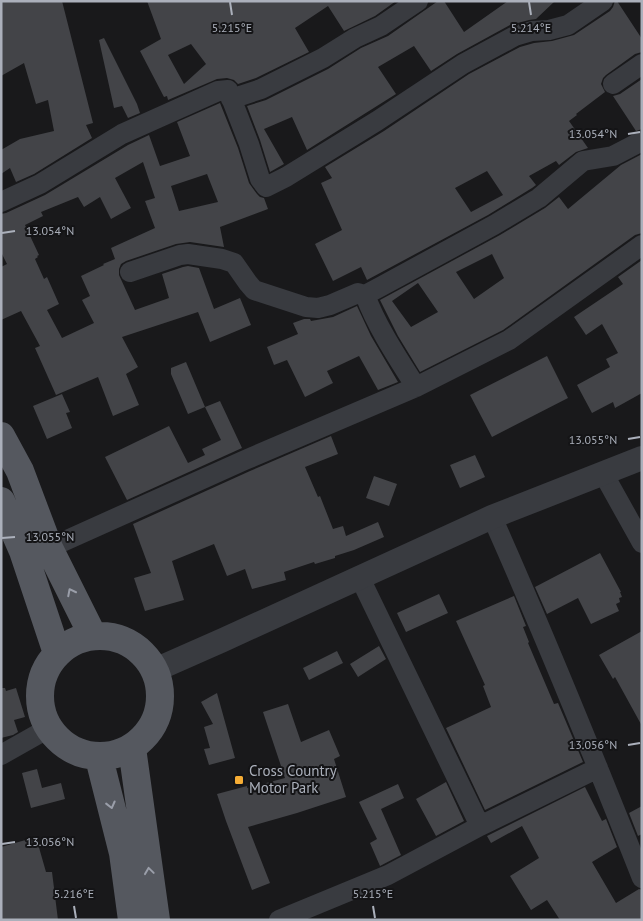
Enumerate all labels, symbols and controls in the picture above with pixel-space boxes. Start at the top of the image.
text: 5.215°E [212,20,252,35]
text: 5.214°E [511,20,551,35]
text: 13.054°N [569,126,617,141]
text: 13.054°N [26,223,74,238]
text: 13.055°N [569,432,617,447]
text: 13.055°N [26,529,74,544]
one-way arrow [67,588,77,597]
text: 13.056°N [569,737,617,752]
place label: Cross Country Motor Park [249,761,337,797]
marker: Cross Country Motor Park [233,774,245,786]
one-way arrow [105,800,116,809]
text: 13.056°N [26,834,74,849]
one-way arrow [144,867,155,875]
text: 5.216°E [54,886,94,901]
text: 5.215°E [353,886,393,901]

